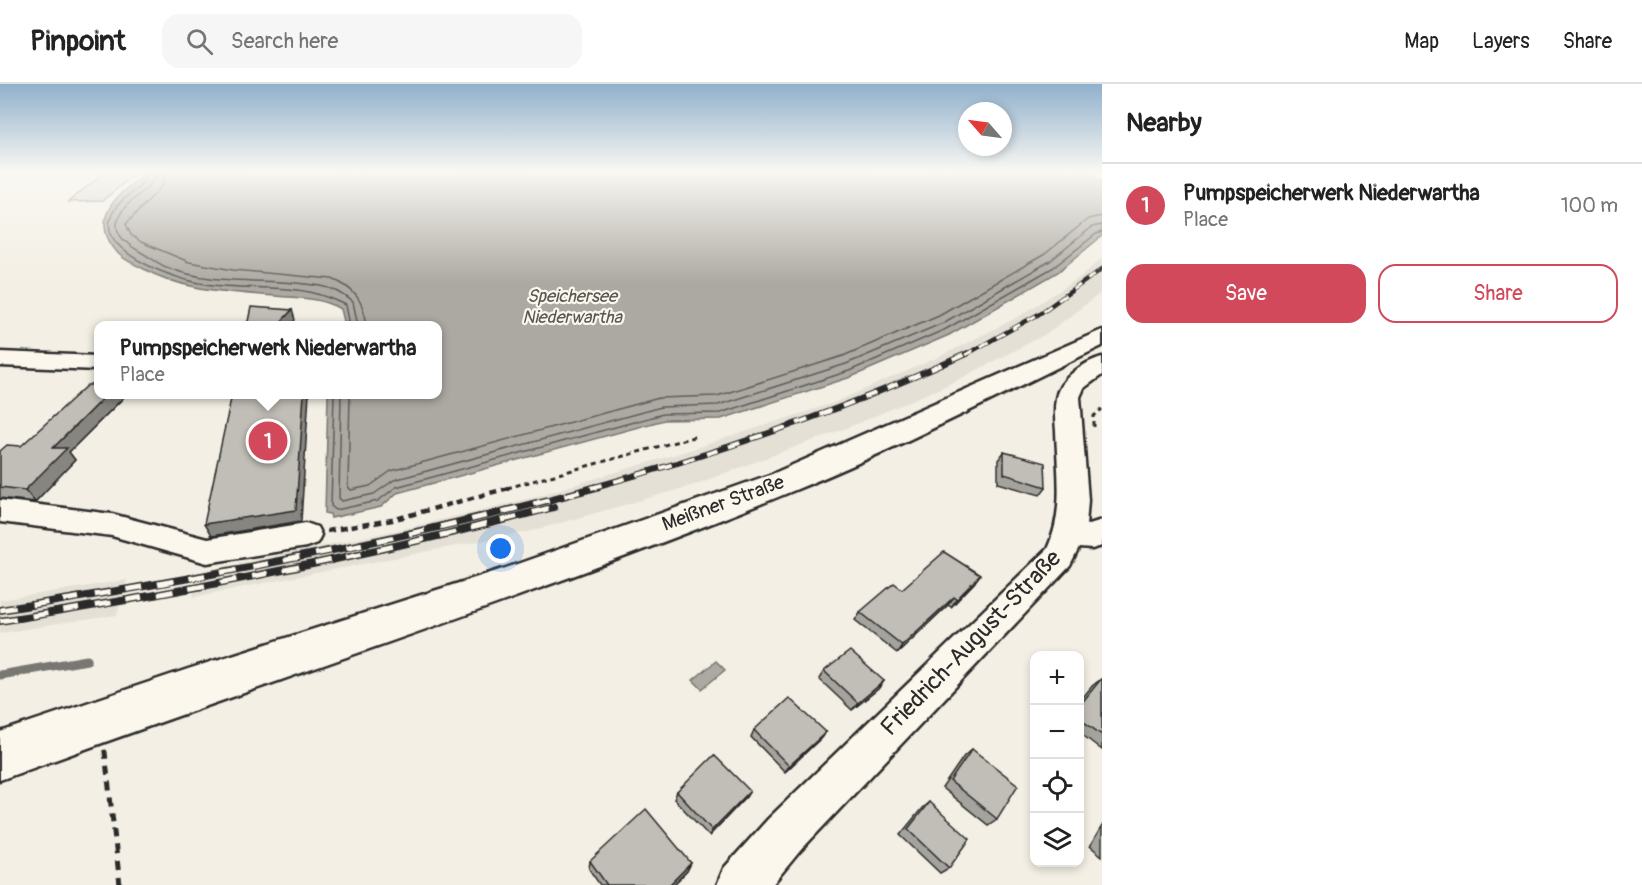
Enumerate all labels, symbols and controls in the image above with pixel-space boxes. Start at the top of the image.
search box [162,14,582,68]
text: Pinpoint [30,24,126,59]
icon: search [183,25,216,58]
text: Search here [231,27,338,55]
text: Map [1404,28,1439,55]
text: Layers [1472,28,1530,55]
text: Share [1563,28,1612,55]
north arrow [958,102,1012,156]
text: Nearby [1126,107,1202,139]
text: Pumpspeicherwerk Niederwartha [1183,179,1480,207]
text: 1 [1142,193,1149,218]
text: 100 m [1561,193,1618,218]
text: Place [1183,207,1228,232]
button: Save [1126,264,1366,323]
button: Share [1378,264,1618,323]
water label: Speichersee Niederwartha [522,285,623,329]
popup [94,321,442,399]
text: Pumpspeicherwerk Niederwartha [120,334,416,362]
text: Place [120,362,165,387]
pin: 1 [248,418,288,464]
street label: Meißner Straße [658,469,788,537]
your location [486,534,515,563]
street label: Friedrich-August-Straße [875,544,1067,742]
map controls [1030,651,1084,867]
button: + [1030,651,1084,705]
button: − [1030,705,1084,759]
button: locate [1030,759,1084,813]
button: layers [1030,813,1084,867]

